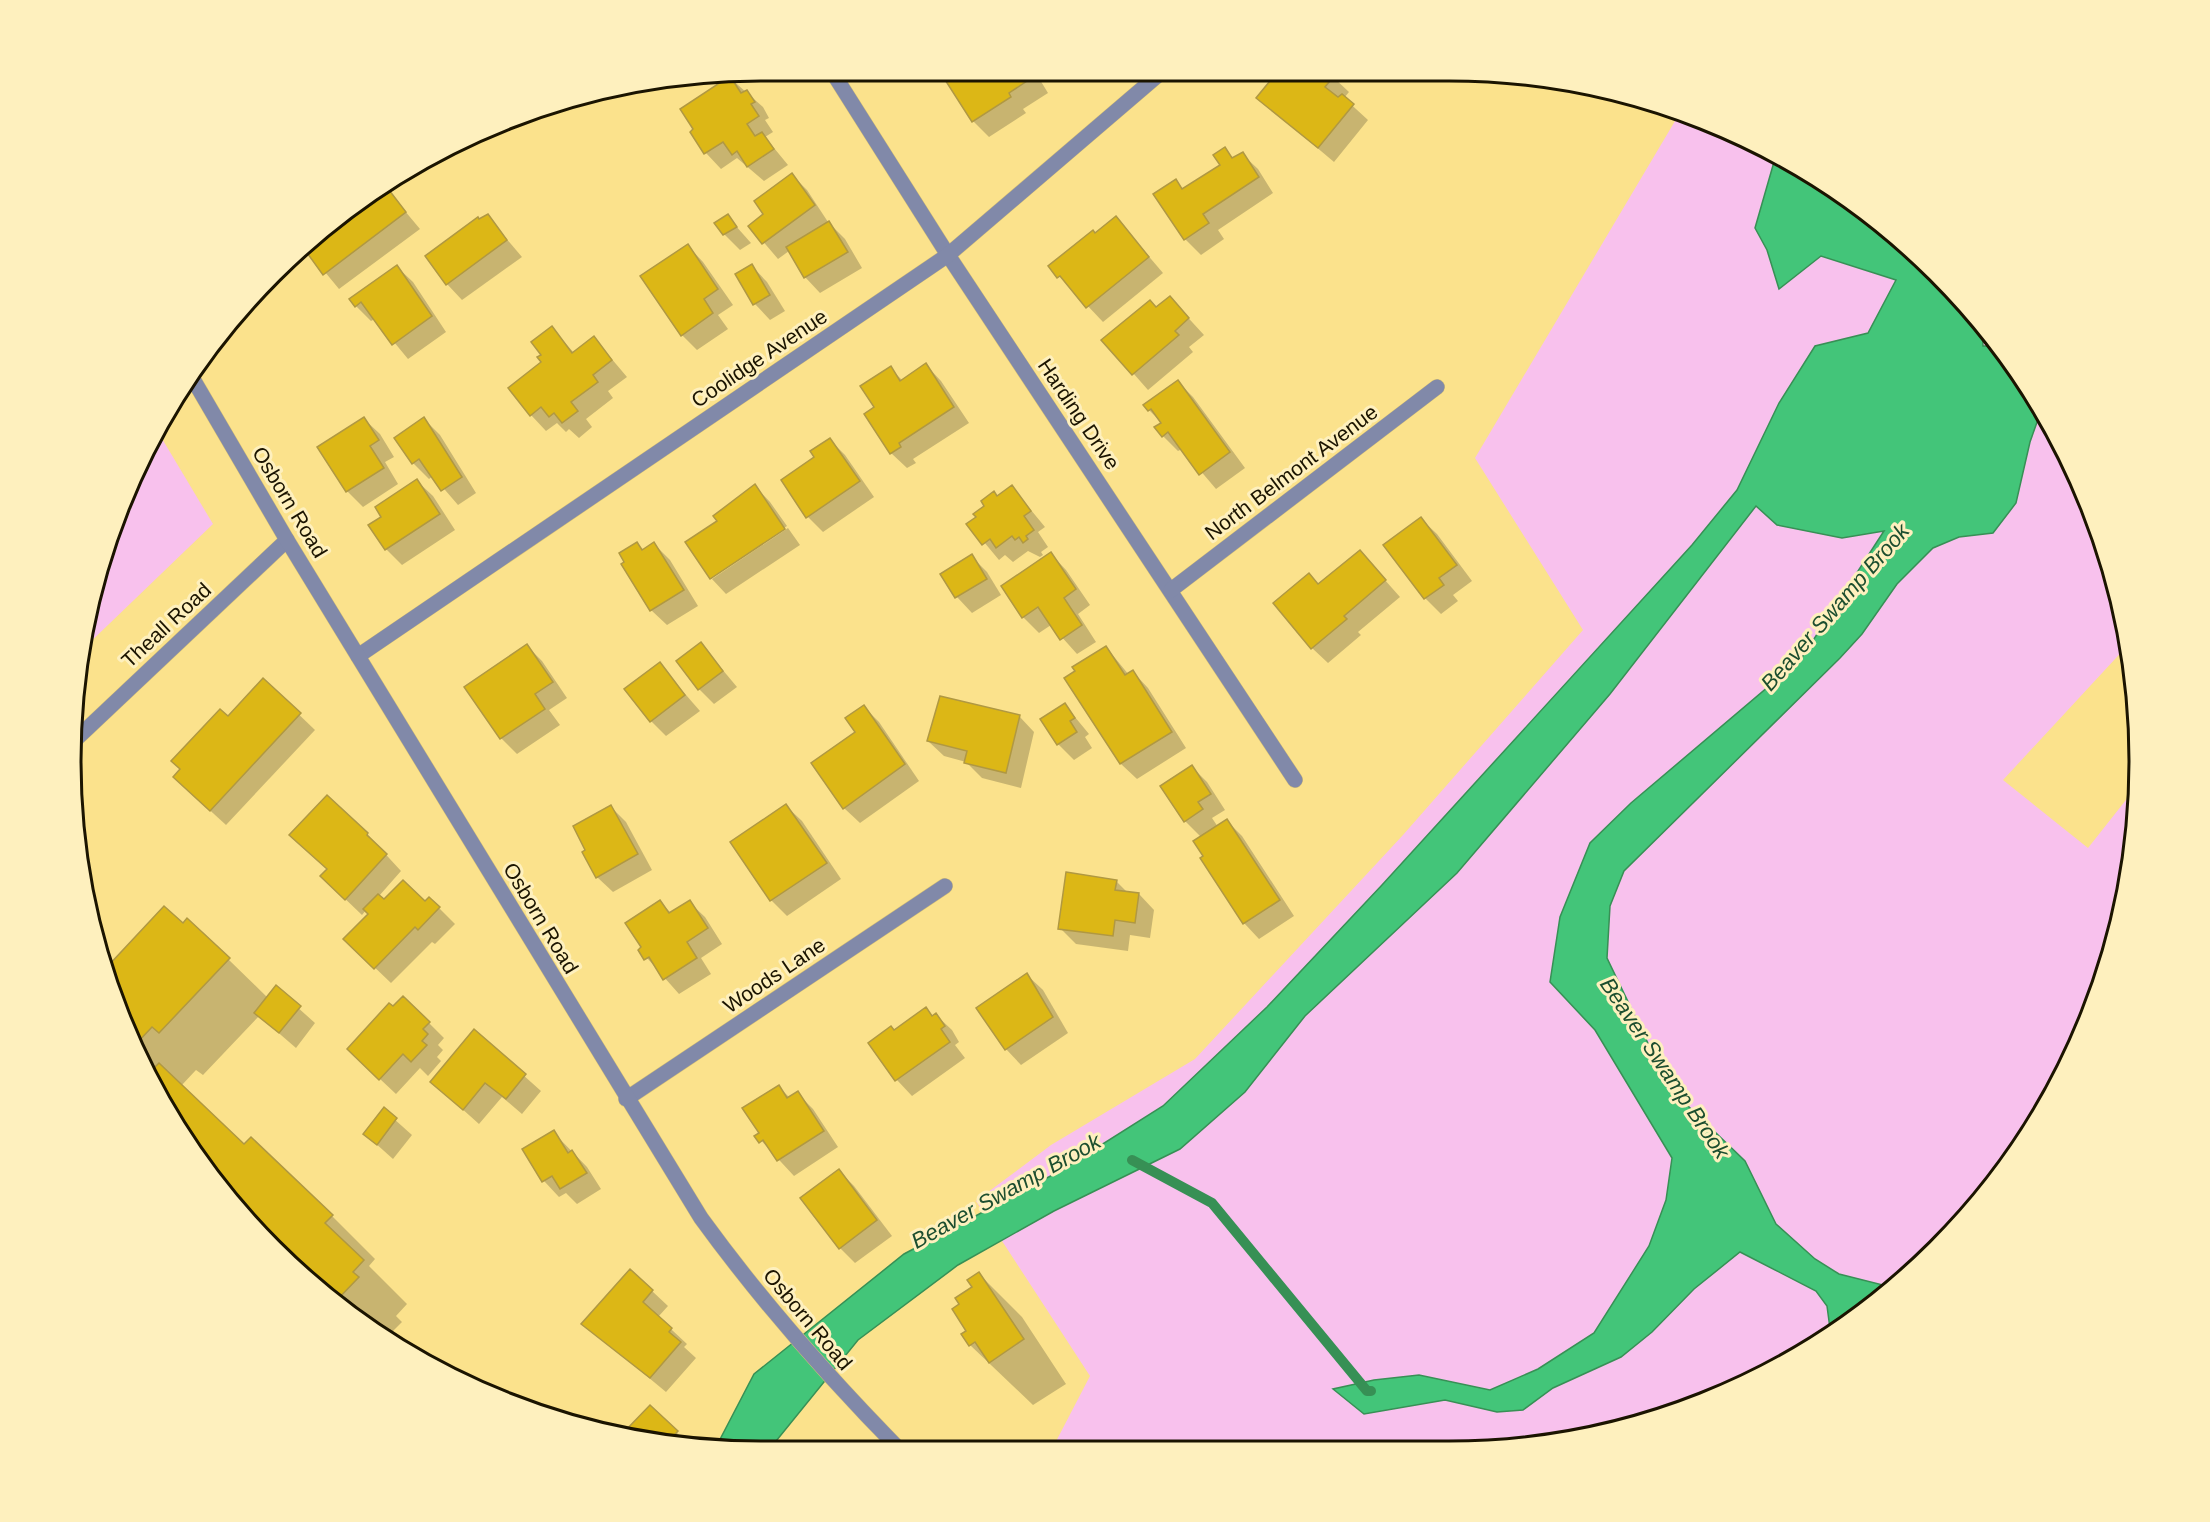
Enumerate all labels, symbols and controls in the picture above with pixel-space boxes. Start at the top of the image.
street label: Coolidge Avenue [687,304,831,412]
street label: Harding Drive [1034,354,1124,474]
street label: North Belmont Avenue [1200,400,1382,544]
street label: Osborn Road [248,443,332,561]
water label: Beaver Swamp Brook [1756,518,1915,695]
street label: Theall Road [117,578,215,672]
street label: Osborn Road [499,859,583,977]
street label: Woods Lane [719,933,829,1017]
water label: Beaver Swamp Brook [1595,973,1735,1164]
water label: Beaver Swamp Brook [907,1128,1106,1254]
street label: Osborn Road [759,1264,857,1374]

